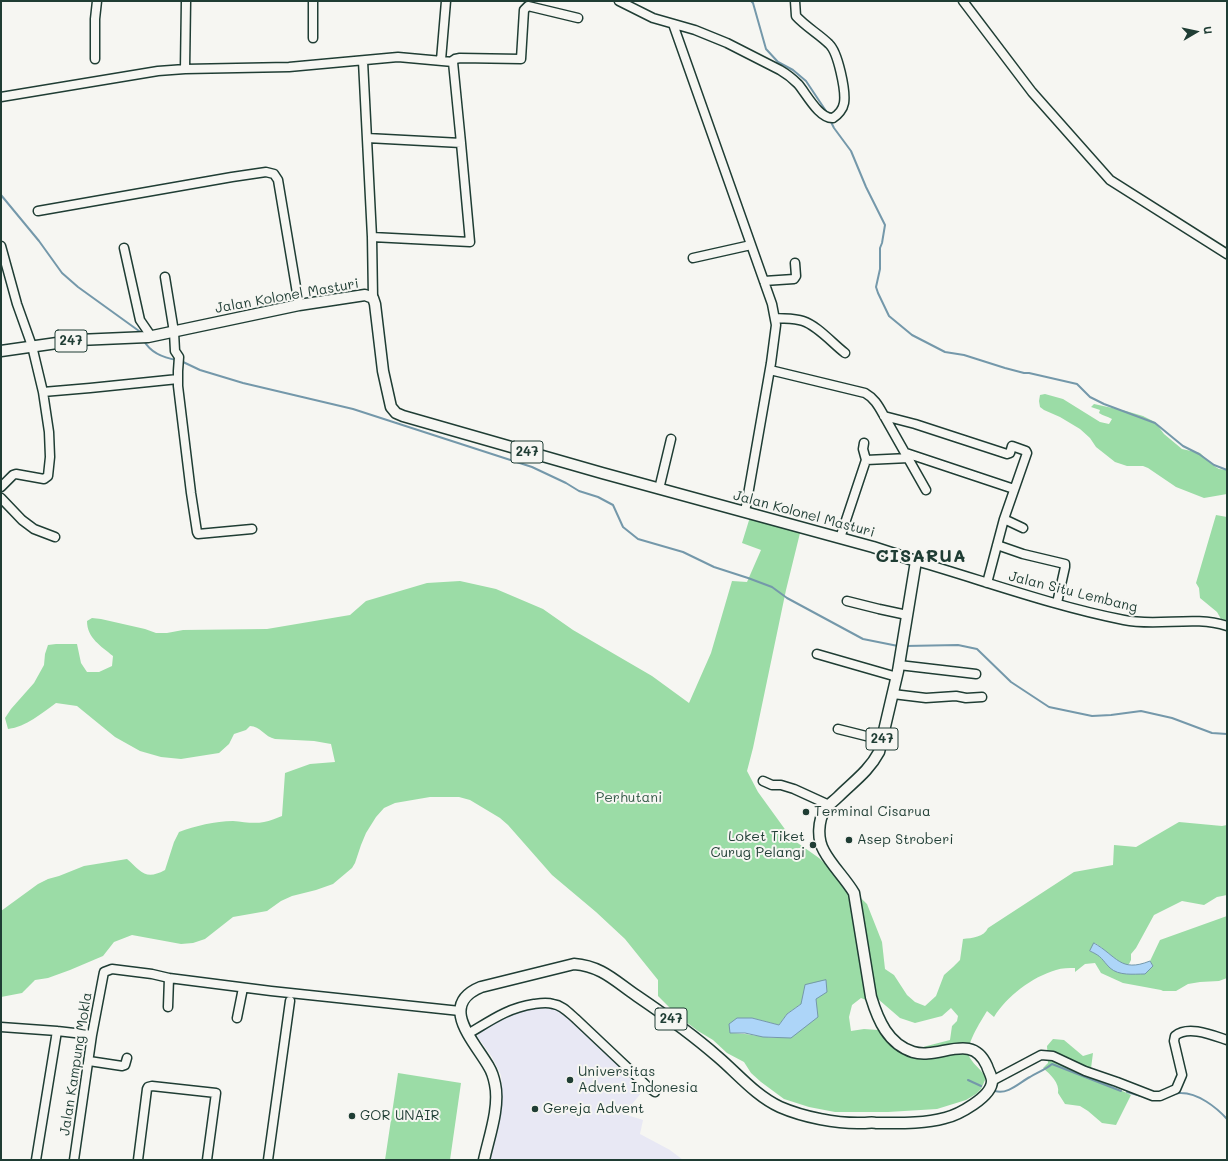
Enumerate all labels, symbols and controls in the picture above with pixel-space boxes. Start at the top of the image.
north arrow [1176,12,1216,52]
text: U [1200,25,1216,35]
street label: Jalan Kolonel Masturi [214,275,360,317]
road number: 247 [55,330,87,352]
road number: 247 [511,441,543,463]
street label: Jalan Kolonel Masturi [731,487,877,541]
district label: CISARUA [875,545,967,567]
street label: Jalan Situ Lembang [1007,568,1139,616]
road number: 247 [866,728,898,750]
park label: Perhutani [596,790,662,806]
place label: Terminal Cisarua [814,804,931,820]
marker: Terminal Cisarua [801,807,811,817]
place label: Loket Tiket Curug Pelangi [710,829,805,862]
place label: Asep Stroberi [857,832,954,848]
marker: Asep Stroberi [844,835,854,845]
marker: Loket Tiket Curug Pelangi [808,840,818,850]
street label: Jalan Kampung Mokla [56,991,96,1137]
road number: 247 [655,1008,687,1030]
place label: Universitas Advent Indonesia [578,1064,698,1096]
marker: Universitas Advent Indonesia [565,1075,575,1085]
place label: Gereja Advent [543,1101,644,1117]
marker: Gereja Advent [530,1104,540,1114]
place label: GOR UNAIR [360,1108,439,1124]
marker: GOR UNAIR [347,1111,357,1121]

